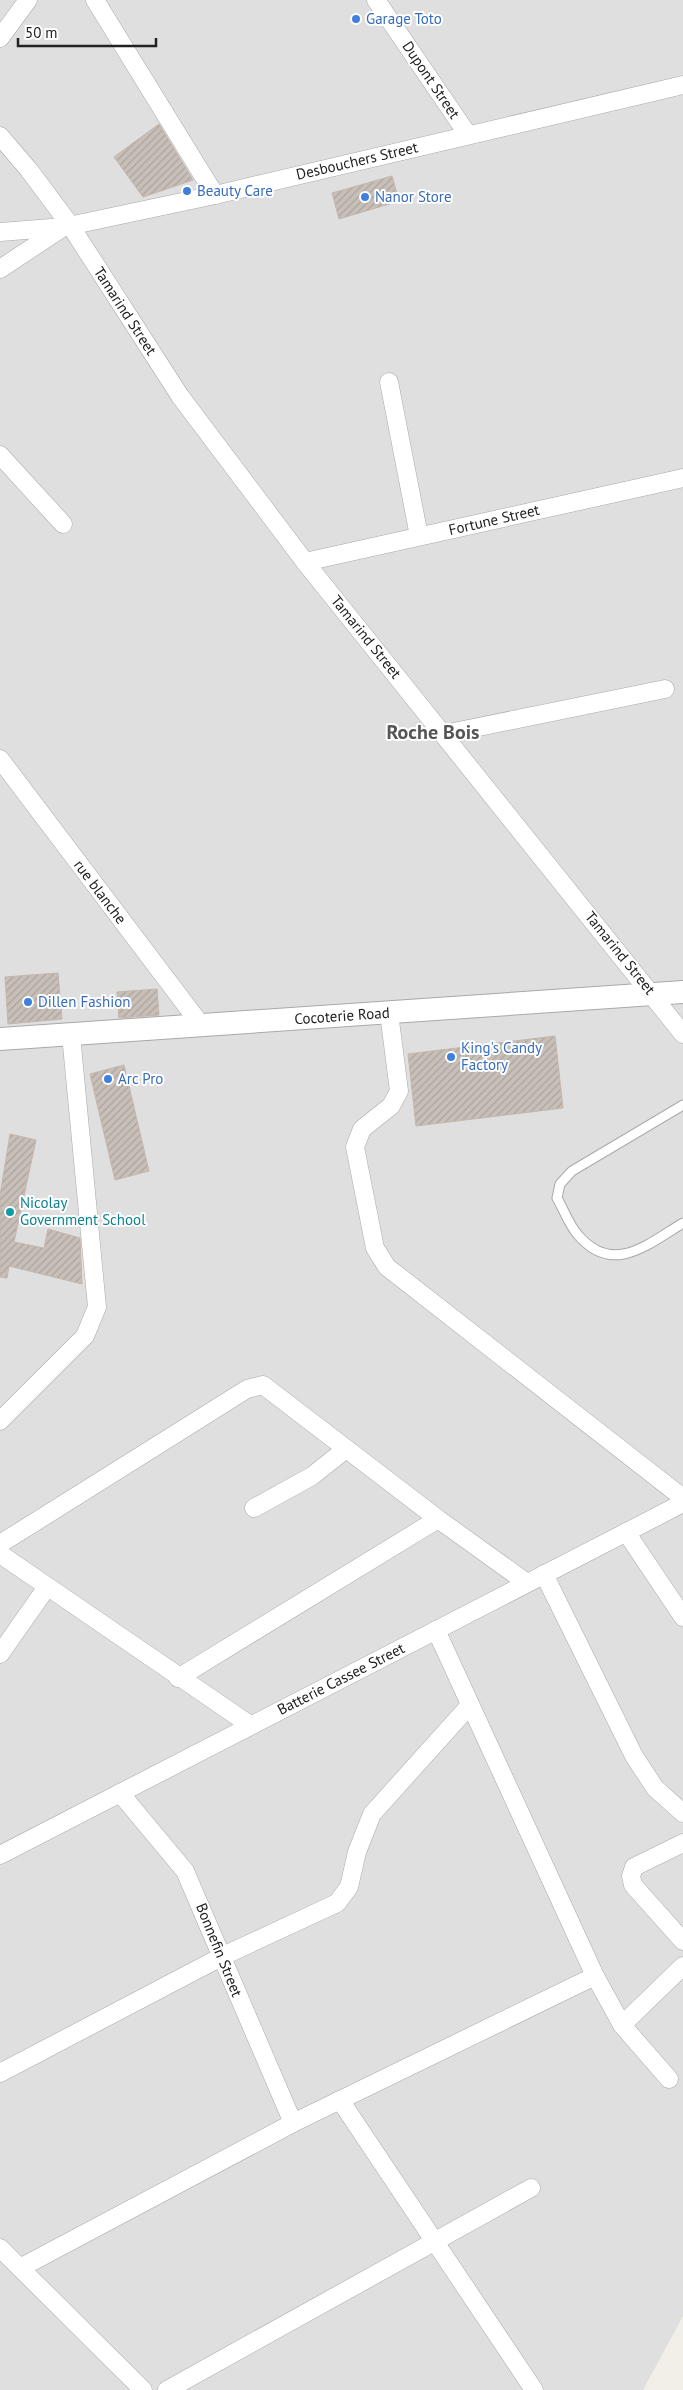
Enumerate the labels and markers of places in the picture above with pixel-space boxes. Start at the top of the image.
place label: Garage Toto [366,9,442,28]
marker: Garage Toto [350,13,362,25]
place label: Beauty Care [197,181,273,200]
marker: Beauty Care [181,185,193,197]
place label: Nanor Store [375,187,452,206]
marker: Nanor Store [359,191,371,203]
place label: Dillen Fashion [38,992,130,1011]
marker: Dillen Fashion [22,996,34,1008]
place label: King's Candy Factory [461,1038,542,1074]
marker: King's Candy Factory [445,1051,457,1063]
place label: Arc Pro [118,1069,163,1088]
marker: Arc Pro [102,1073,114,1085]
place label: Nicolay Government School [20,1193,146,1229]
marker: Nicolay Government School [4,1206,16,1218]

